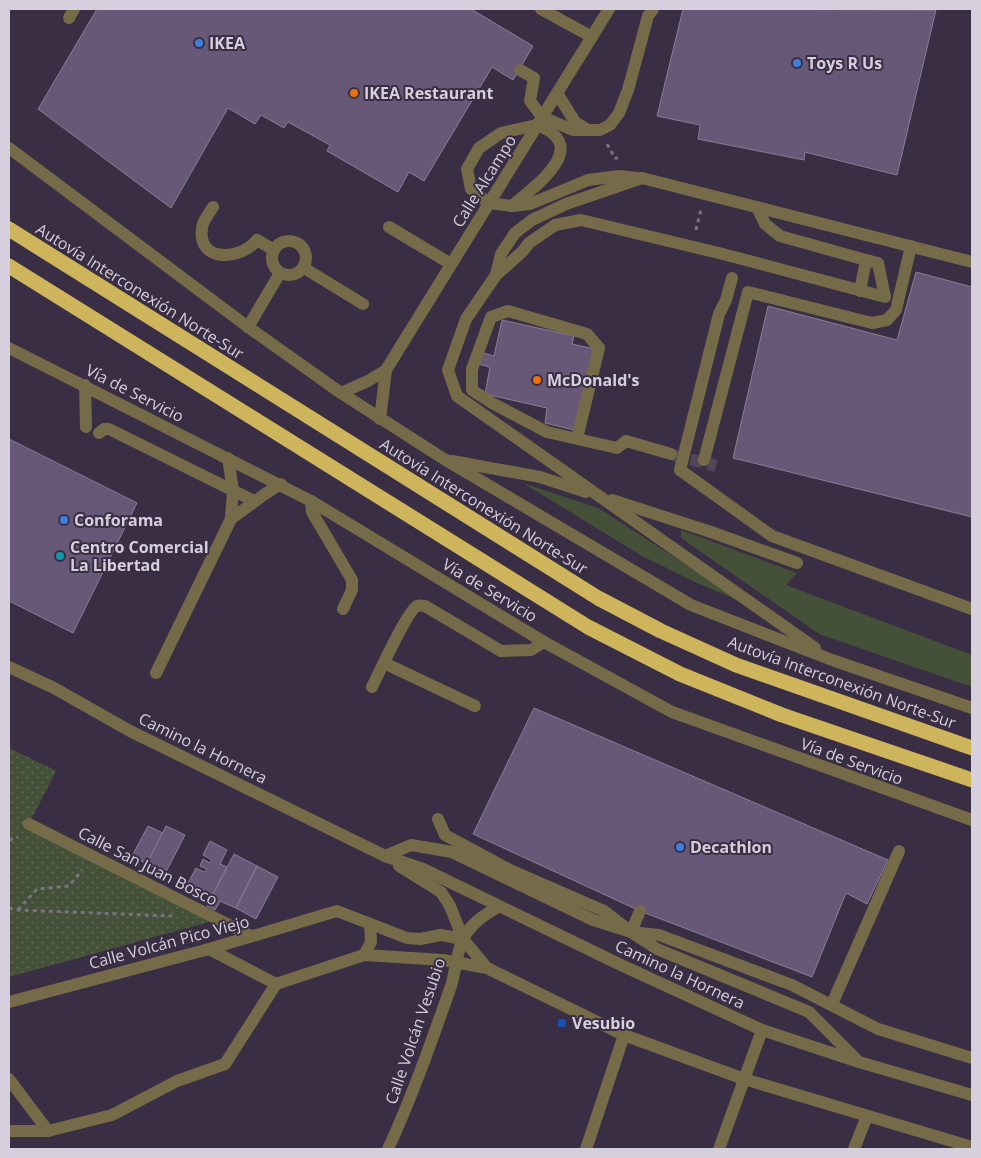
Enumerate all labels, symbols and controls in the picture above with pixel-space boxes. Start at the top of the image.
place label: IKEA [209,32,246,54]
marker: IKEA [193,37,205,49]
place label: Toys R Us [807,52,882,74]
marker: Toys R Us [791,57,803,69]
place label: IKEA Restaurant [364,82,494,104]
marker: IKEA Restaurant [348,87,360,99]
street label: Calle Alcampo [447,131,521,231]
street label: Autovía Interconexión Norte-Sur [32,218,248,364]
street label: Vía de Servicio [82,359,188,427]
place label: McDonald's [547,369,640,391]
marker: McDonald's [531,374,543,386]
street label: Autovía Interconexión Norte-Sur [376,433,592,579]
place label: Conforama [74,509,163,531]
marker: Conforama [58,514,70,526]
place label: Centro Comercial La Libertad [70,536,209,576]
marker: Centro Comercial La Libertad [54,550,66,562]
street label: Vía de Servicio [438,553,542,627]
street label: Autovía Interconexión Norte-Sur [725,630,959,734]
street label: Camino la Hornera [135,707,271,789]
street label: Vía de Servicio [798,732,906,790]
street label: Calle San Juan Bosco [75,821,221,911]
place label: Decathlon [690,836,772,858]
marker: Decathlon [674,841,686,853]
street label: Calle Volcán Pico Viejo [86,910,252,974]
street label: Camino la Hornera [612,934,748,1014]
street label: Calle Volcán Vesubio [380,955,450,1107]
place label: Vesubio [572,1012,635,1034]
marker: Vesubio [556,1017,568,1029]

